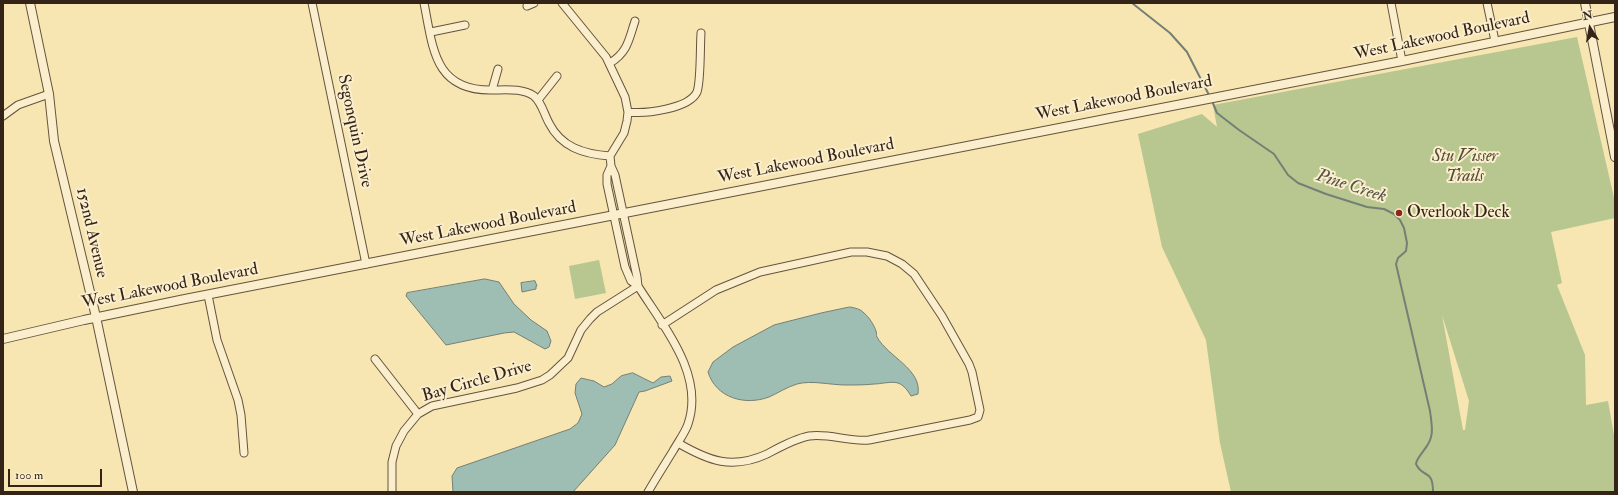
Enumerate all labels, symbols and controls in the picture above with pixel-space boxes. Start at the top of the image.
street label: West Lakewood Boulevard [1352,8,1532,66]
north arrow [1570,8,1610,48]
text: N [1582,8,1594,23]
street label: West Lakewood Boulevard [1034,72,1214,126]
street label: Segonquin Drive [332,73,376,189]
street label: West Lakewood Boulevard [716,135,896,189]
park label: Stu Visser Trails [1432,147,1498,187]
water label: Pine Creek [1313,166,1389,208]
street label: 152nd Avenue [71,186,111,280]
street label: West Lakewood Boulevard [398,198,578,252]
place label: Overlook Deck [1407,203,1510,223]
marker: Overlook Deck [1394,208,1404,218]
street label: West Lakewood Boulevard [80,260,260,314]
street label: Bay Circle Drive [420,357,534,407]
scale bar [10,461,104,487]
text: 100 m [15,468,43,483]

